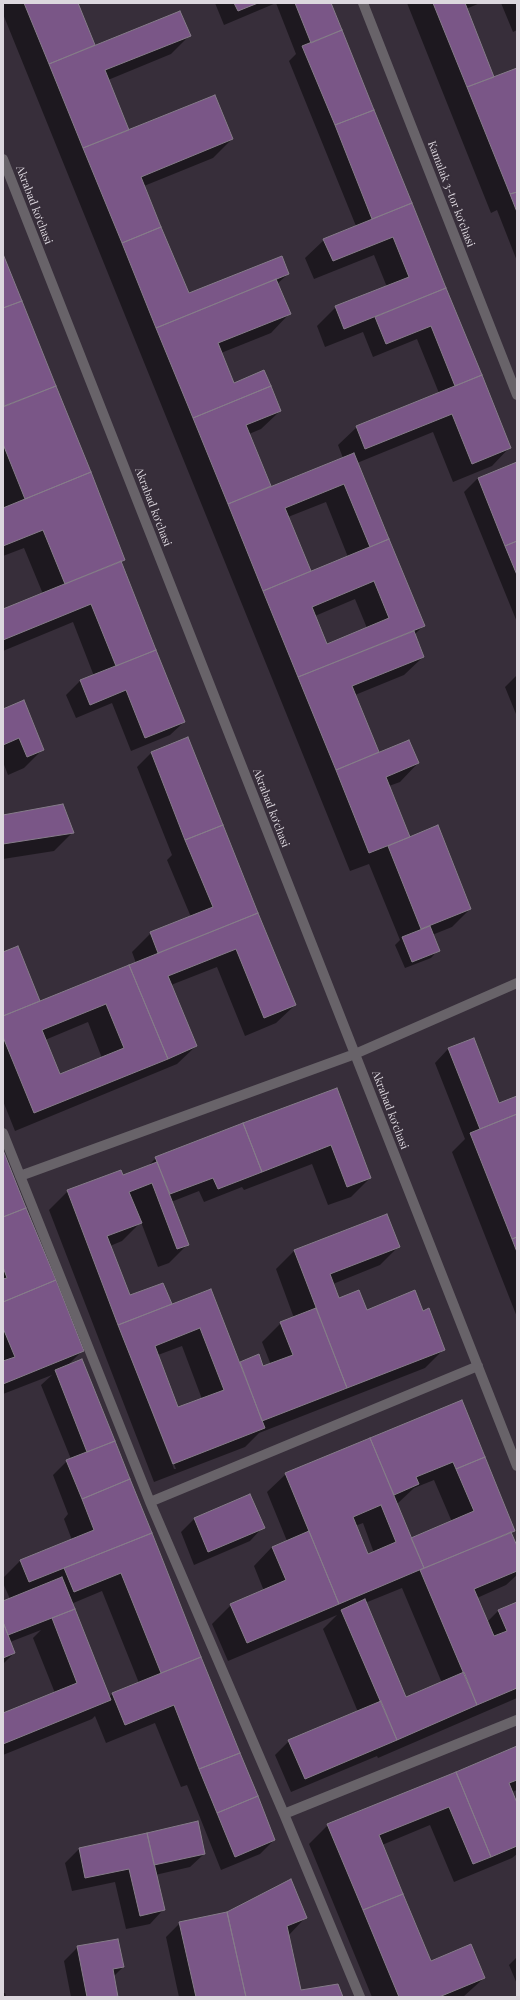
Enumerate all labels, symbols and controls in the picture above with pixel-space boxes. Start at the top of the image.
street label: Kamalak 3-tor koʻchasi [425,139,477,249]
street label: Akrabad koʻchasi [13,164,55,246]
street label: Akrabad koʻchasi [132,466,174,548]
street label: Akrabad koʻchasi [250,767,292,849]
street label: Akrabad koʻchasi [369,1069,411,1151]

